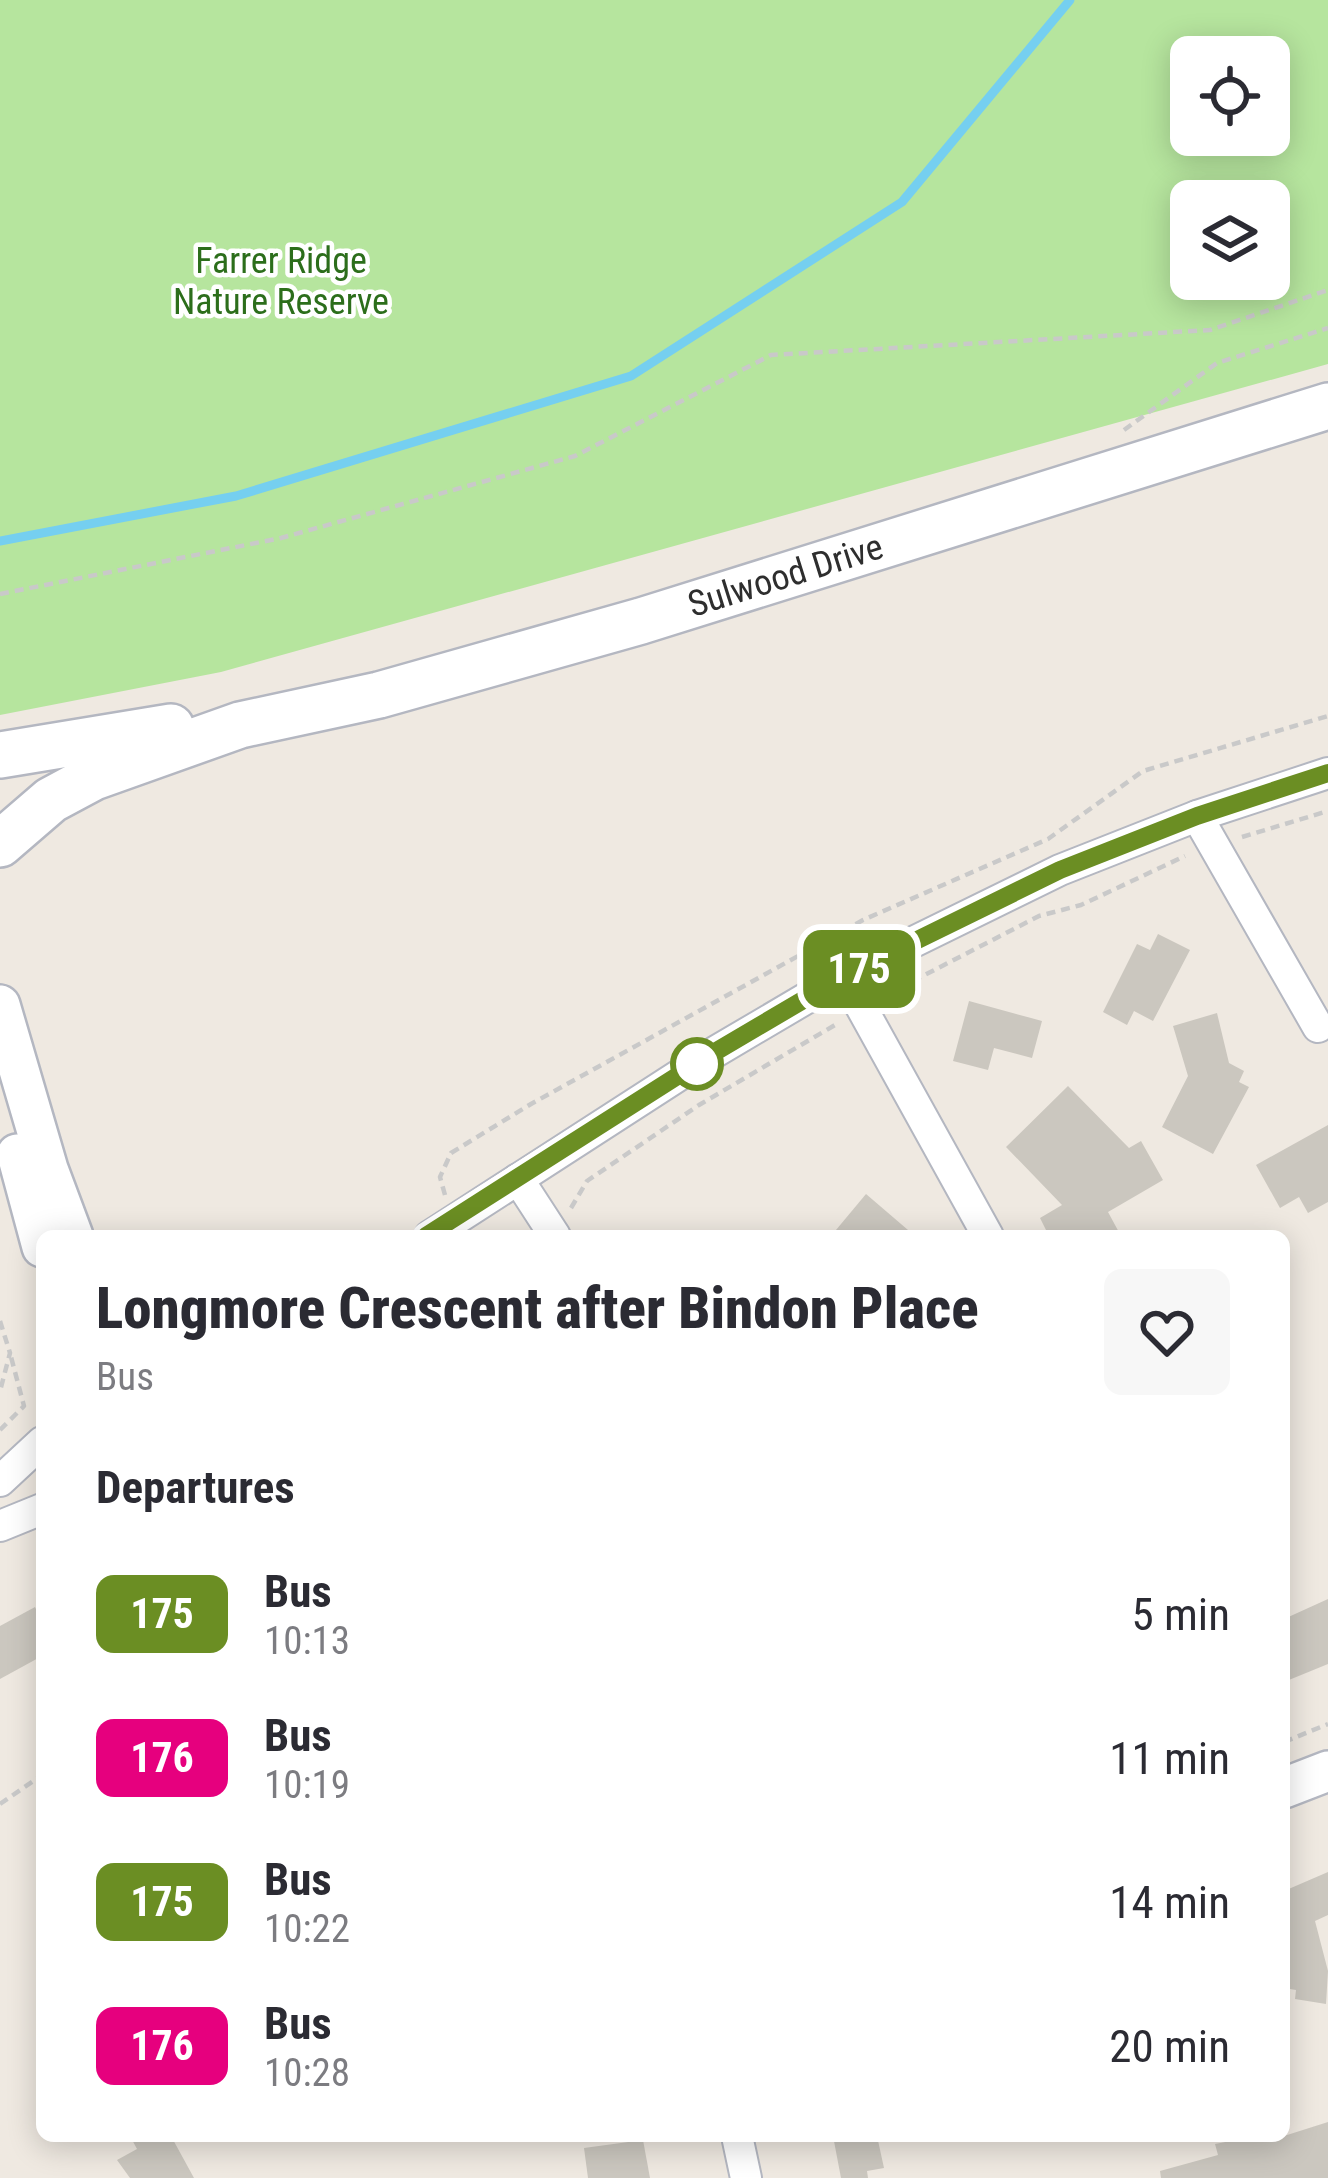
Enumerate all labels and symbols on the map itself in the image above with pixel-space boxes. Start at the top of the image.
park label: Farrer Ridge Nature Reserve [173,240,389,323]
street label: Sulwood Drive [683,526,888,626]
line badge: 175 [790,930,928,1008]
unlabelled marker [672,1039,722,1089]

